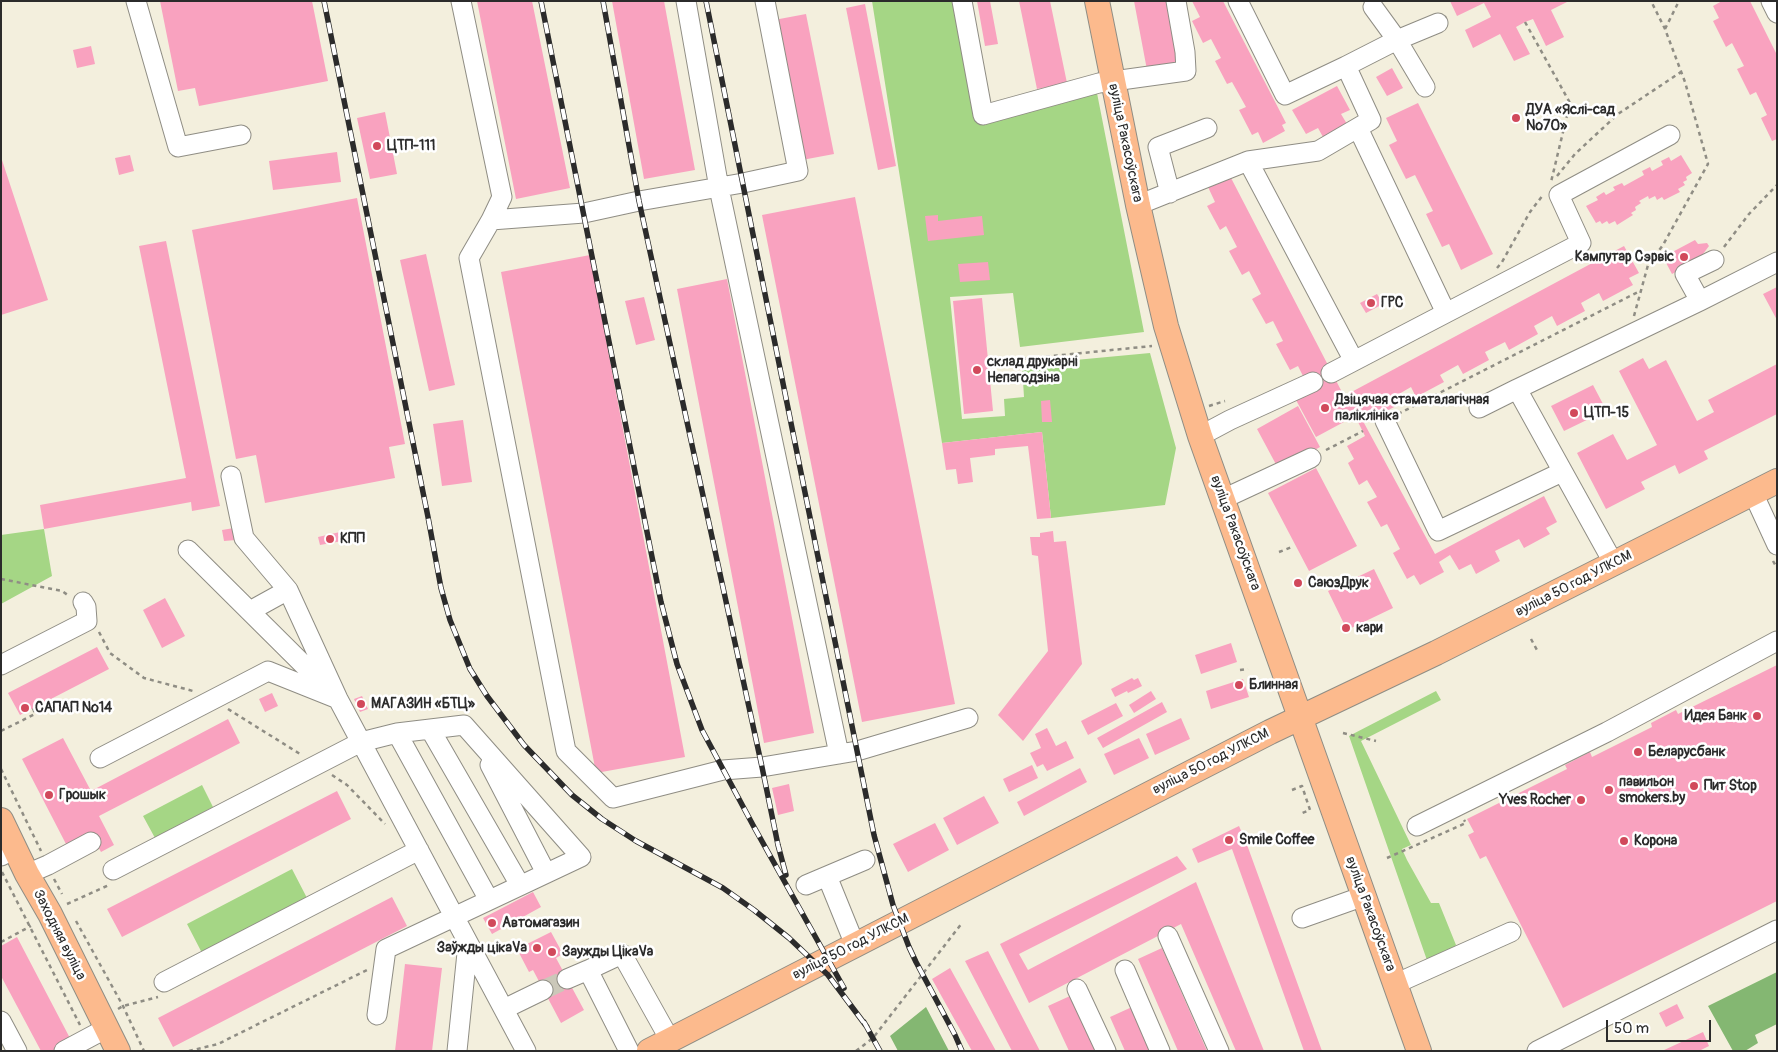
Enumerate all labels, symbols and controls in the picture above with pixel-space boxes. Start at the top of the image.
street label: вуліца Ракасоўскага [1104,82,1146,204]
place label: ДУА «Яслі-сад №70» [1526,102,1615,134]
marker: ДУА «Яслі-сад №70» [1510,112,1522,124]
place label: ЦТП-111 [387,138,435,154]
marker: ЦТП-111 [371,140,383,152]
place label: Кампутар Сэрвіс [1575,249,1674,265]
marker: Кампутар Сэрвіс [1678,251,1690,263]
place label: ГРС [1381,295,1403,311]
marker: ГРС [1365,297,1377,309]
place label: склад друкарні Непагодзіна [987,354,1077,387]
marker: склад друкарні Непагодзіна [971,364,983,376]
place label: Дзіцячая стаматалагічная паліклініка [1335,392,1489,424]
marker: Дзіцячая стаматалагічная паліклініка [1319,402,1331,414]
place label: ЦТП-15 [1584,405,1629,421]
marker: ЦТП-15 [1568,407,1580,419]
street label: вуліца Ракасоўскага [1206,473,1264,593]
place label: КПП [340,531,365,547]
marker: КПП [324,533,336,545]
street label: вуліца 50 год УЛКСМ [1513,547,1635,621]
place label: СаюзДрук [1308,575,1369,591]
marker: СаюзДрук [1292,577,1304,589]
place label: кари [1356,620,1383,636]
marker: кари [1340,622,1352,634]
place label: Блинная [1249,677,1298,693]
marker: Блинная [1233,679,1245,691]
place label: МАГАЗИН «БТЦ» [371,696,475,712]
marker: МАГАЗИН «БТЦ» [355,698,367,710]
place label: САПАП №14 [35,700,112,716]
marker: САПАП №14 [19,702,31,714]
place label: Идея Банк [1685,708,1747,724]
marker: Идея Банк [1751,710,1763,722]
street label: вуліца 50 год УЛКСМ [1150,725,1272,799]
place label: Беларусбанк [1648,744,1726,760]
marker: Беларусбанк [1632,746,1644,758]
place label: павильон smokers.by [1619,774,1685,806]
place label: Пит Stop [1704,778,1757,794]
marker: Пит Stop [1688,780,1700,792]
marker: павильон smokers.by [1603,784,1615,796]
place label: Грошык [59,787,106,803]
marker: Грошык [43,789,55,801]
place label: Yves Rocher [1499,792,1571,808]
marker: Yves Rocher [1575,794,1587,806]
place label: Smile Coffee [1239,832,1314,848]
place label: Корона [1634,833,1677,849]
marker: Smile Coffee [1223,834,1235,846]
marker: Корона [1618,835,1630,847]
street label: вуліца Ракасоўскага [1341,854,1399,974]
street label: Заходняя вуліца [29,887,89,983]
street label: вуліца 50 год УЛКСМ [790,910,912,984]
place label: Автомагазин [502,915,579,931]
marker: Автомагазин [486,917,498,929]
place label: Заўжды цікаVа [437,940,527,956]
marker: Заўжды цікаVа [531,942,543,954]
place label: Заужды ЦікаVа [562,944,653,960]
marker: Заужды ЦікаVа [546,946,558,958]
scale bar [1608,1010,1713,1042]
text: 50 m [1614,1019,1649,1038]

